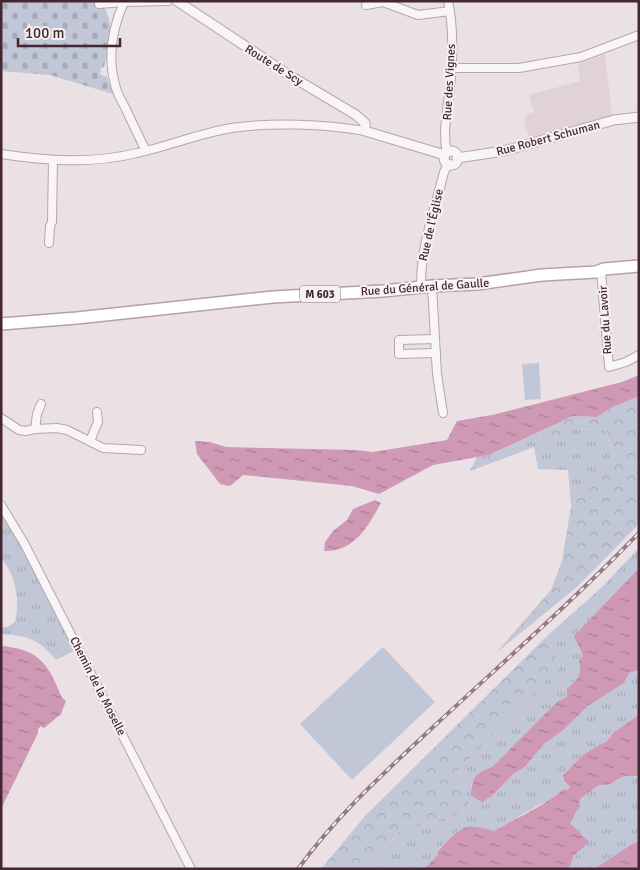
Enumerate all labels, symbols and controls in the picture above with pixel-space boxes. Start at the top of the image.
scale bar [18,15,120,47]
text: 100 m [25,24,65,42]
street label: Route de Scy [242,42,306,89]
street label: Rue des Vignes [440,43,459,121]
street label: Rue Robert Schuman [495,117,602,160]
street label: Rue de l'Église [416,188,447,263]
street label: Rue du Général de Gaulle [360,276,490,299]
street label: Rue du Lavoir [596,284,615,355]
road number: M 603 [300,286,340,302]
street label: Chemin de la Moselle [66,634,129,738]

